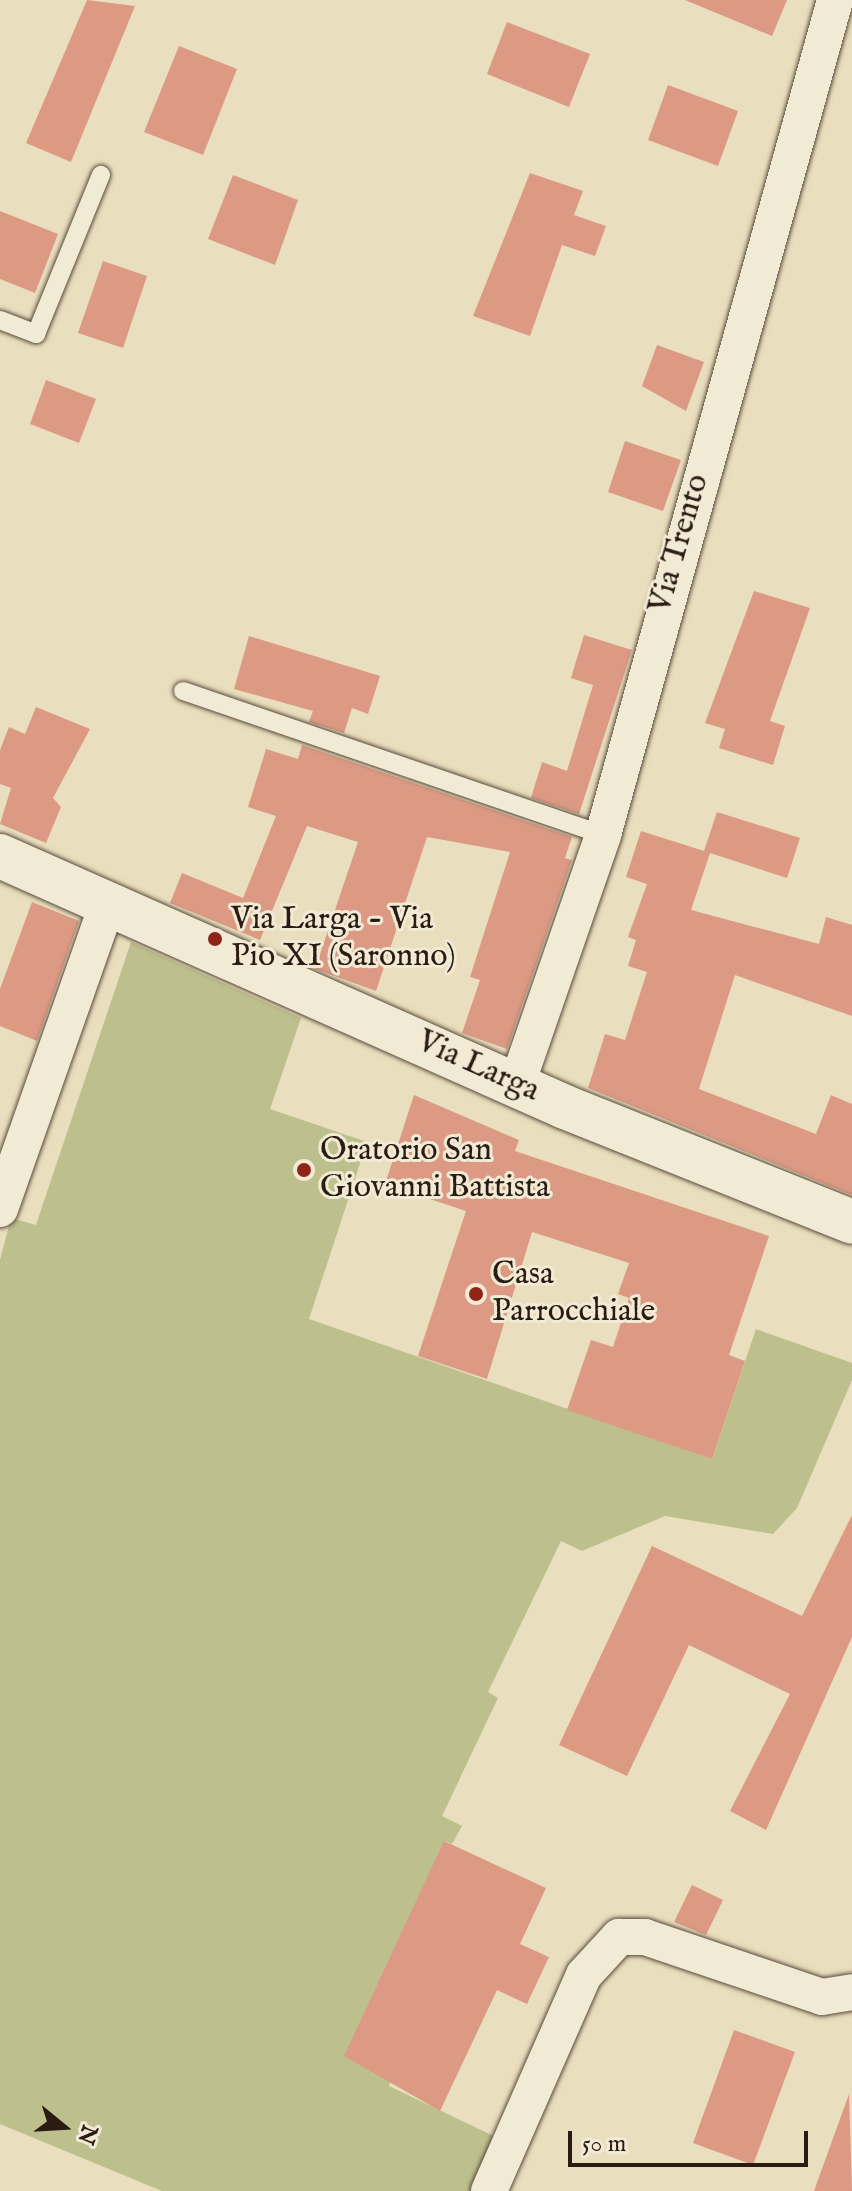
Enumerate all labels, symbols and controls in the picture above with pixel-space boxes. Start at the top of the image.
street label: Via Trento [642,470,718,618]
place label: Via Larga - Via Pio XI (Saronno) [231,902,456,977]
marker: Via Larga - Via Pio XI (Saronno) [206,930,224,948]
street label: Via Larga [411,1023,545,1111]
place label: Oratorio San Giovanni Battista [320,1133,550,1208]
marker: Oratorio San Giovanni Battista [295,1161,313,1179]
place label: Casa Parrocchiale [492,1257,655,1332]
marker: Casa Parrocchiale [467,1285,485,1303]
north arrow [24,2087,104,2167]
scale bar [572,2115,812,2165]
text: N [71,2121,103,2148]
text: 50 m [582,2129,626,2160]

